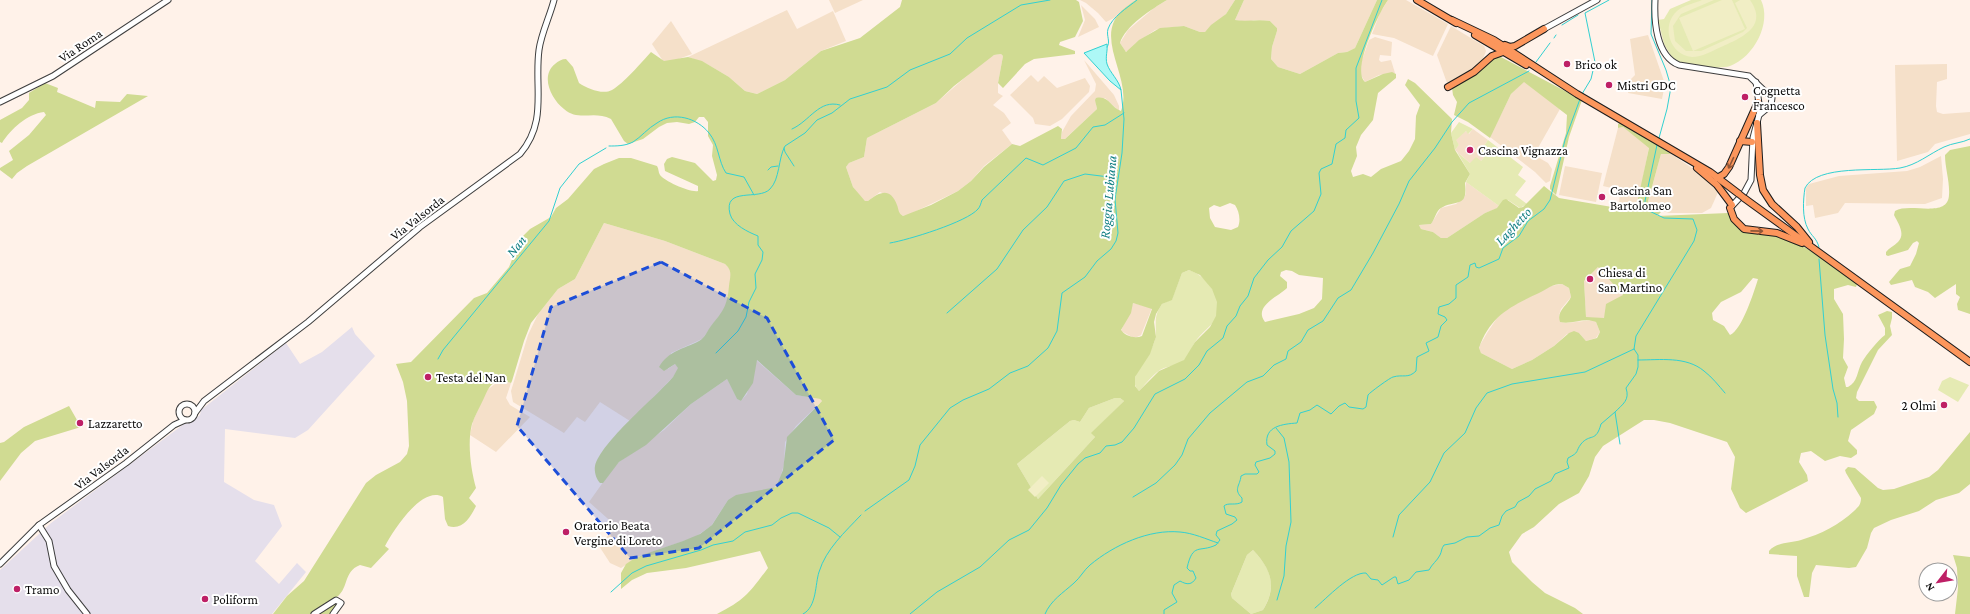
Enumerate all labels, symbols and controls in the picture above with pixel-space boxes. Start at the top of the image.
street label: Via Roma [56,25,105,65]
place label: Brico ok [1575,57,1618,72]
marker: Brico ok [1562,59,1572,69]
place label: Mistri GDC [1617,78,1676,93]
marker: Mistri GDC [1604,80,1614,90]
place label: Cognetta Francesco [1753,83,1805,113]
marker: Cognetta Francesco [1740,92,1750,102]
place label: Cascina Vignazza [1478,143,1568,158]
marker: Cascina Vignazza [1465,145,1475,155]
water label: Roggia Lubiana [1096,154,1120,239]
one-way arrow [1727,157,1734,169]
place label: Cascina San Bartolomeo [1610,183,1672,213]
street label: Via Valsorda [387,192,447,243]
marker: Cascina San Bartolomeo [1597,192,1607,202]
water label: Laghetto [1491,204,1535,248]
one-way arrow [1750,227,1763,235]
water label: Nan [503,232,529,260]
place label: Chiesa di San Martino [1598,265,1662,295]
marker: Chiesa di San Martino [1585,274,1595,284]
place label: Testa del Nan [436,370,506,385]
marker: Testa del Nan [423,372,433,382]
place label: 2 Olmi [1901,398,1937,413]
marker: 2 Olmi [1939,400,1949,410]
place label: Lazzaretto [88,416,143,431]
marker: Lazzaretto [75,418,85,428]
street label: Via Valsorda [71,442,131,493]
place label: Oratorio Beata Vergine di Loreto [574,518,662,548]
marker: Oratorio Beata Vergine di Loreto [561,527,571,537]
north arrow [1918,562,1958,602]
text: N [1922,580,1937,593]
place label: Tramo [25,582,59,597]
marker: Tramo [12,584,22,594]
place label: Poliform [213,592,258,607]
marker: Poliform [200,594,210,604]

